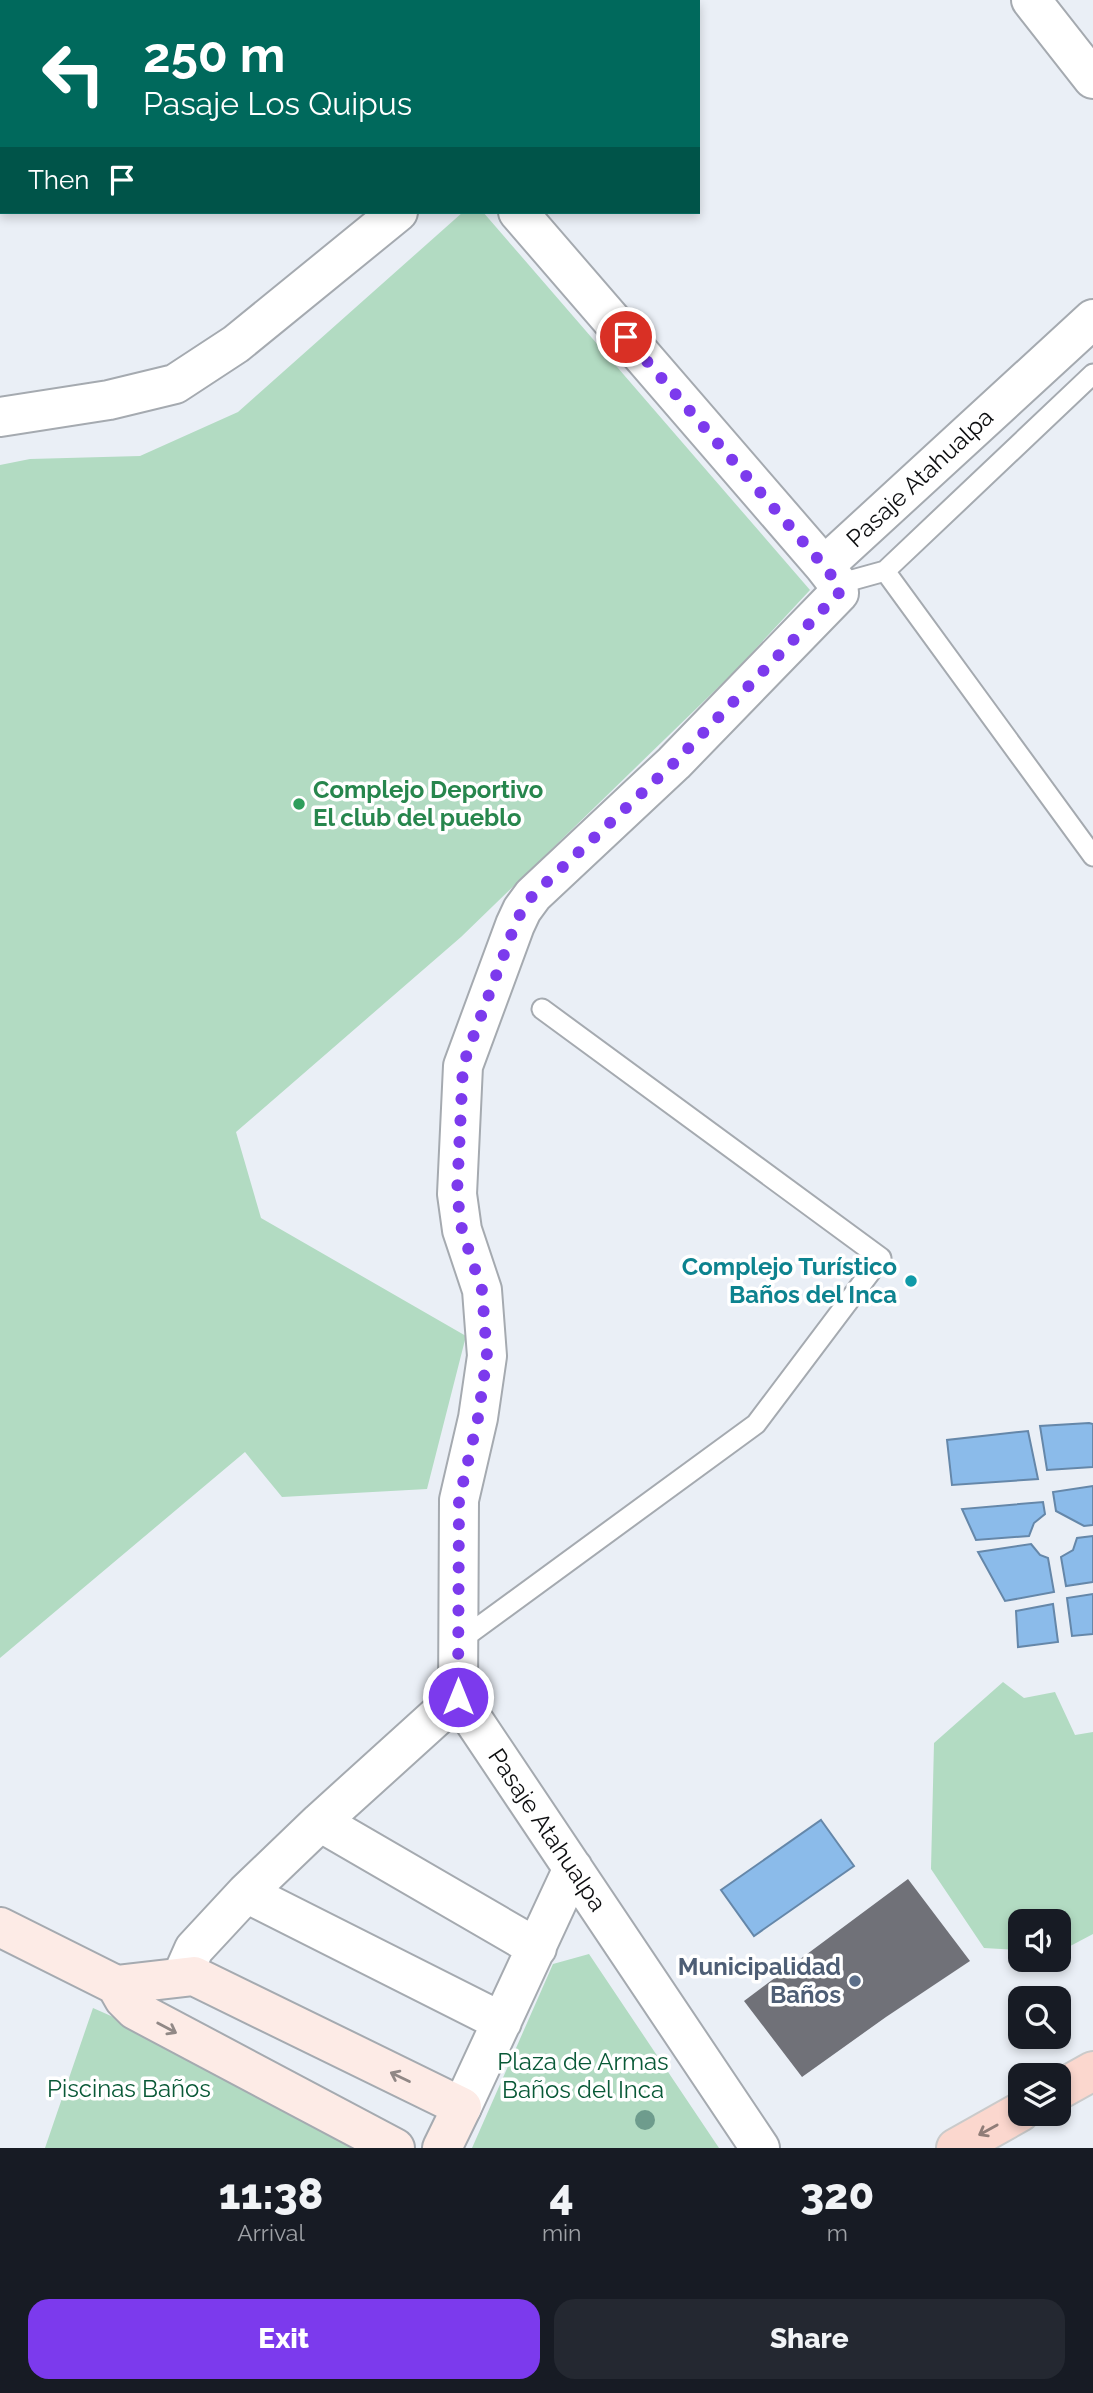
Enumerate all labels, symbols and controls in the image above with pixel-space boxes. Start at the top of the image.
text: 250 m [143,26,285,83]
icon: left [28,28,119,119]
text: Pasaje Los Quipus [143,85,412,122]
icon: arrive [103,161,141,199]
text: Then [28,165,89,195]
pin [596,307,656,367]
icon: arrive [607,318,645,356]
street label: Pasaje Atahualpa [840,402,999,553]
place label: Complejo Deportivo El club del pueblo [313,775,543,832]
marker: Complejo Deportivo El club del pueblo [291,796,307,812]
place label: Complejo Turístico Baños del Inca [682,1252,897,1309]
marker: Complejo Turístico Baños del Inca [903,1273,919,1289]
position arrow [421,1660,495,1734]
street label: Pasaje Atahualpa [482,1743,613,1917]
map controls [1008,1909,1071,2126]
button: sound [1008,1909,1071,1972]
place label: Municipalidad Baños [678,1952,841,2009]
marker: Municipalidad Baños [847,1973,863,1989]
button: search [1008,1986,1071,2049]
one-way arrow [157,2021,177,2035]
park label: Plaza de Armas Baños del Inca [497,2047,669,2104]
button: layers [1008,2063,1071,2126]
one-way arrow [390,2070,411,2083]
park label: Piscinas Baños [47,2074,211,2103]
one-way arrow [978,2124,999,2137]
text: 11:38 [219,2170,323,2219]
text: 4 [550,2170,574,2219]
text: 320 [800,2170,874,2219]
text: Arrival [237,2219,305,2246]
text: min [542,2219,581,2246]
text: m [827,2219,848,2246]
button: Exit [28,2299,540,2379]
button: Share [554,2299,1065,2379]

